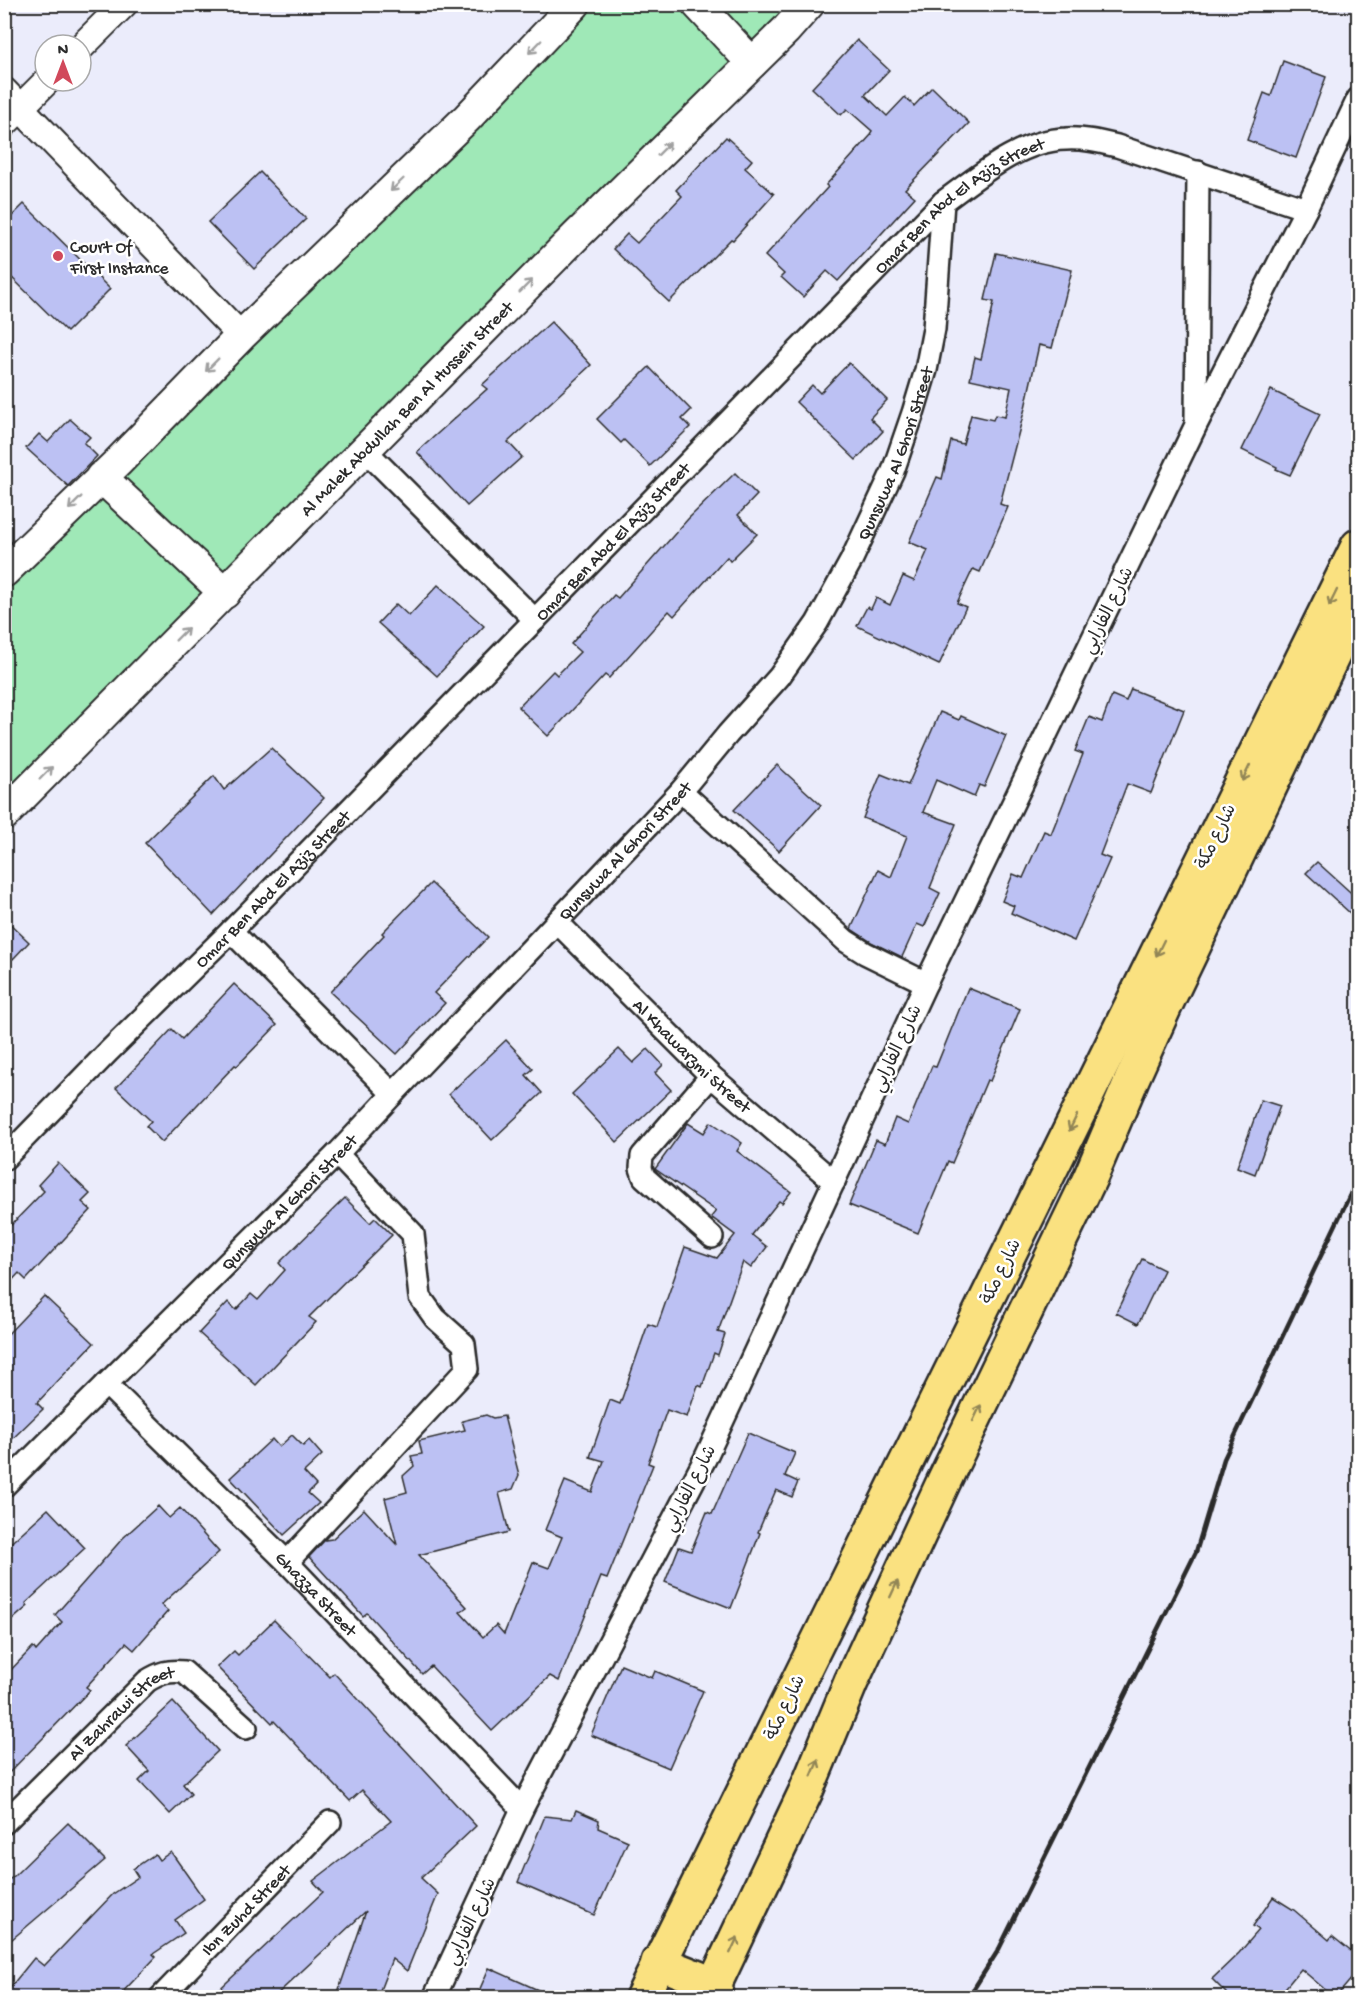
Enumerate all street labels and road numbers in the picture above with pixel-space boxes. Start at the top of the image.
street label: Omar Ben Abd El Aziz Street [871,134,1049,279]
street label: Al Malek Abdullah Ben Al Hussein Street [297,297,520,522]
street label: Qunsuwa Al Ghori Street [854,363,940,544]
street label: Omar Ben Abd El Aziz Street [532,458,697,626]
street label: شارع الفارابي [1079,564,1142,659]
street label: Qunsuwa Al Ghori Street [555,777,698,926]
street label: شارع مكة [1193,801,1242,873]
street label: Omar Ben Abd El Aziz Street [192,806,357,973]
street label: Al Khawarzmi Street [627,996,755,1120]
street label: شارع الفارابي [869,1002,930,1098]
street label: Qunsuwa Al Ghori Street [218,1130,364,1276]
street label: شارع مكة [978,1236,1027,1308]
street label: شارع الفارابي [660,1442,725,1537]
street label: Ghazza Street [270,1548,361,1643]
street label: Al Zahrawi Street [65,1663,177,1766]
street label: شارع مكة [762,1672,811,1744]
street label: Ibn Zuhd Street [198,1860,297,1961]
street label: شارع الفارابي [443,1875,504,1971]

